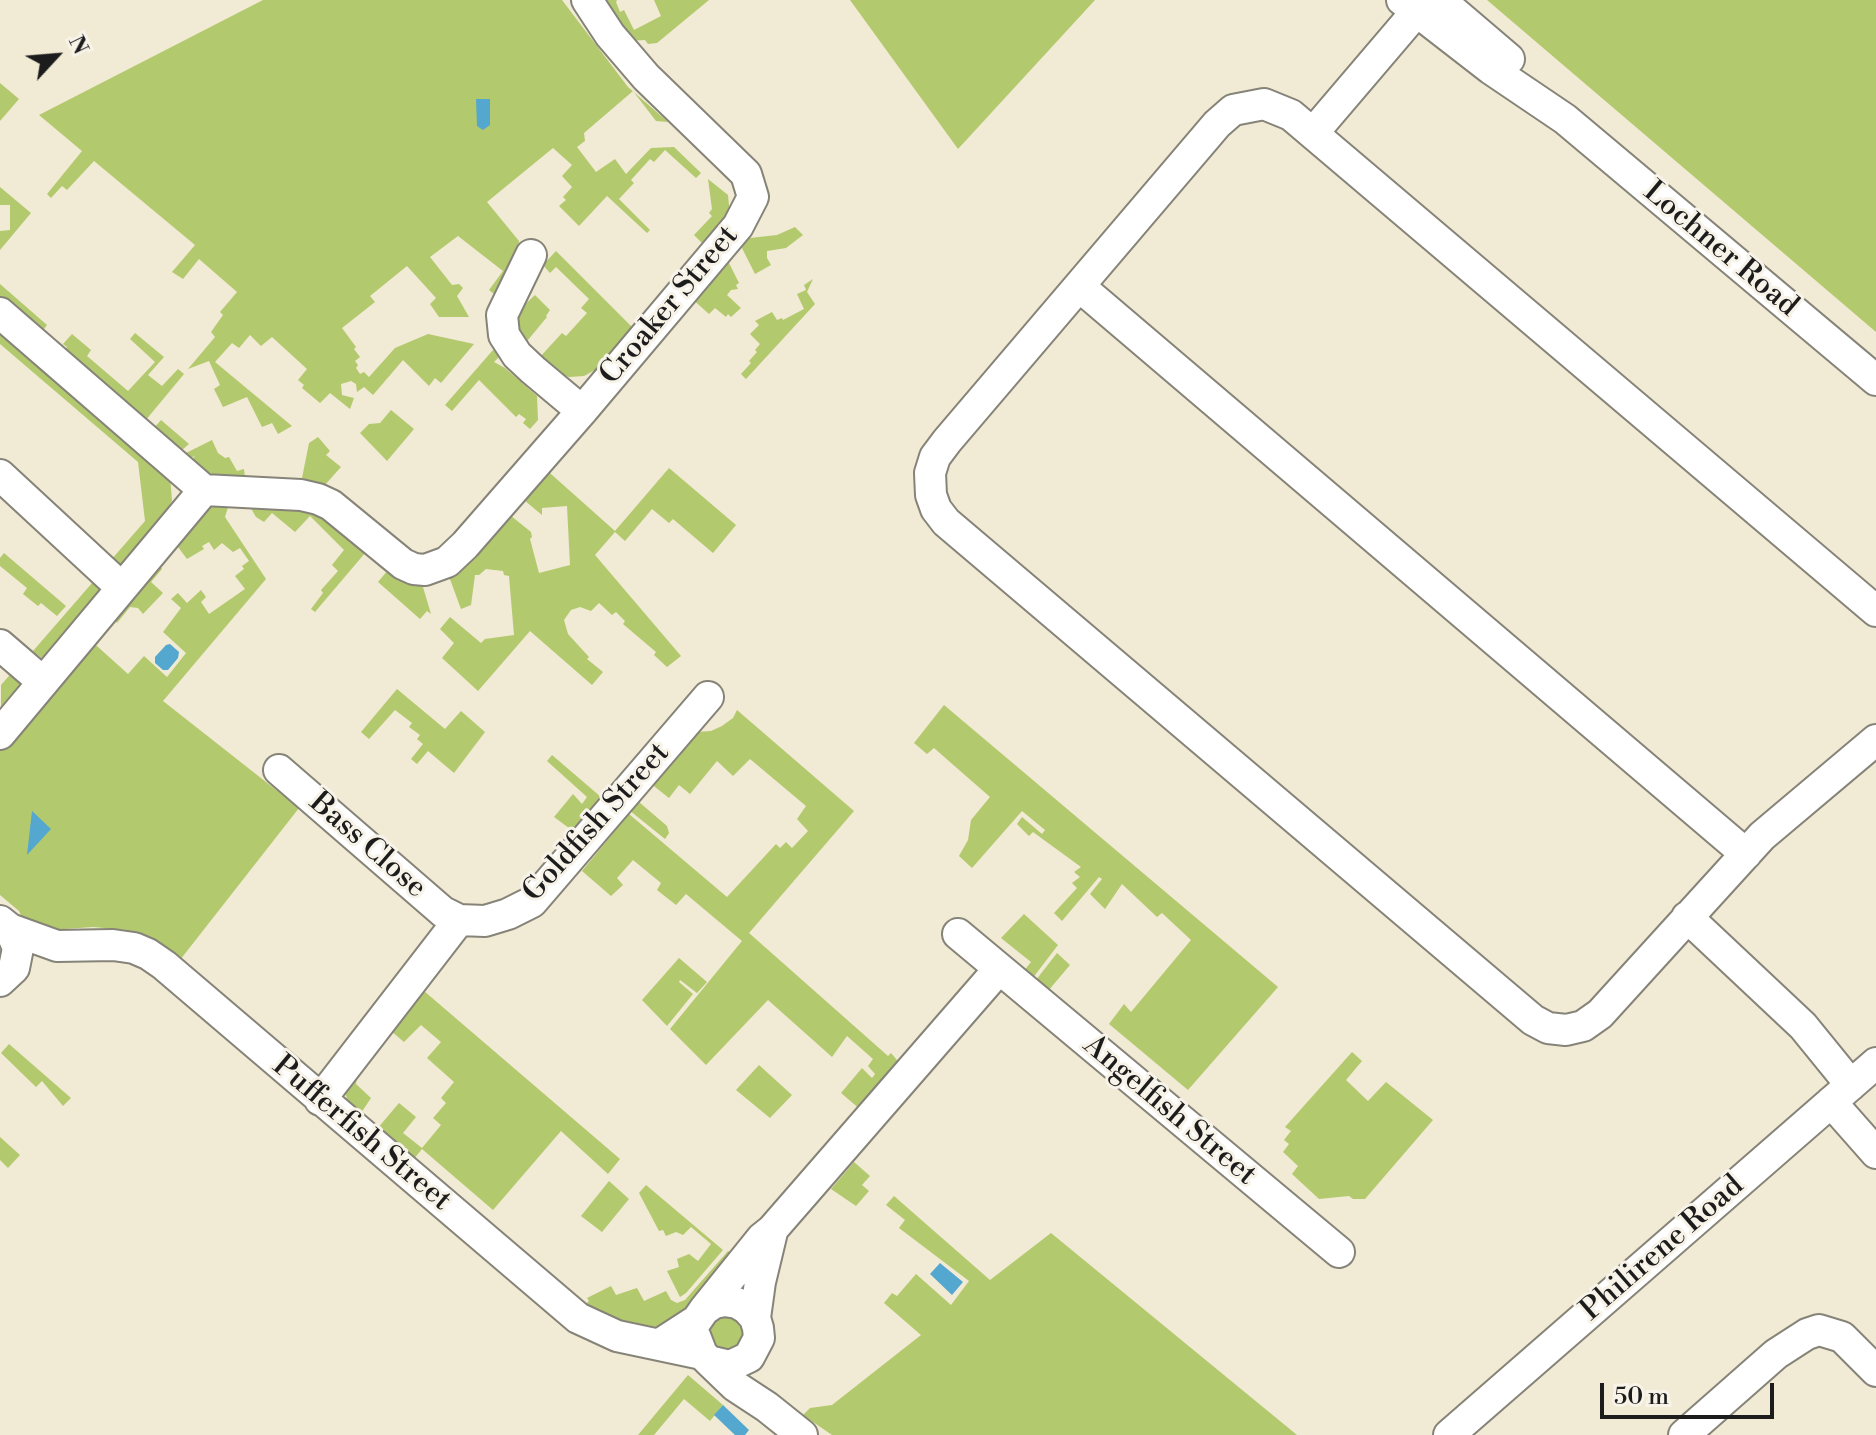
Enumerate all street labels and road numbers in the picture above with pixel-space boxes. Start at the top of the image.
street label: Lochner Road [1635,175,1805,325]
street label: Croaker Street [593,219,747,393]
street label: Goldfish Street [516,736,678,910]
street label: Bass Close [301,785,433,907]
street label: Angelfish Street [1075,1028,1263,1194]
street label: Pufferfish Street [264,1049,458,1219]
street label: Philirene Road [1574,1169,1752,1329]

